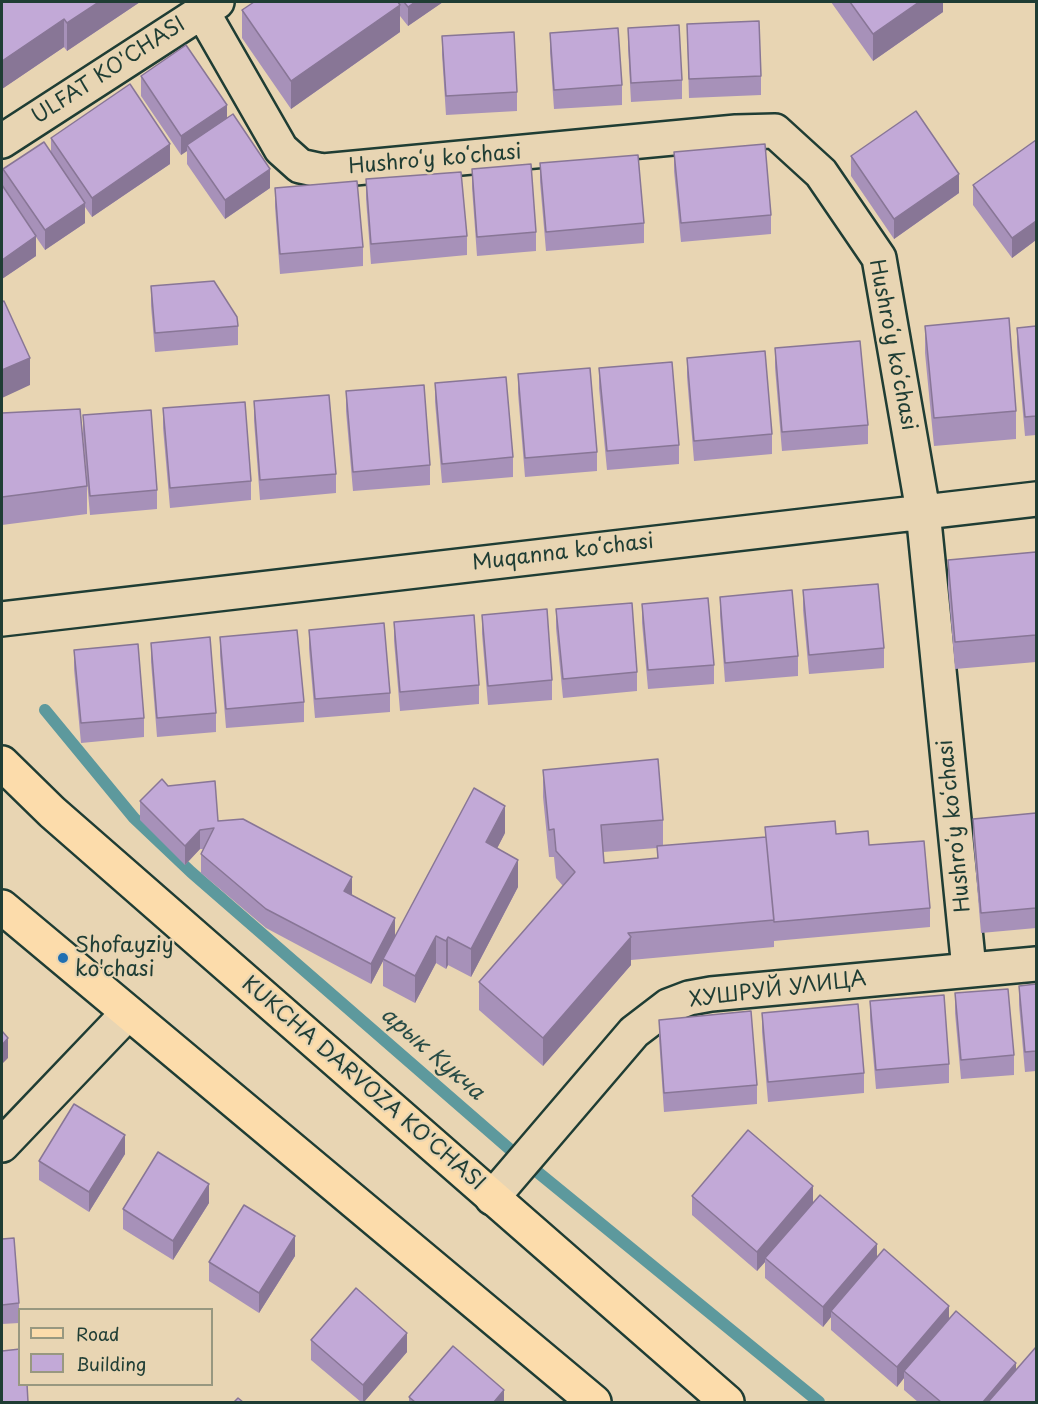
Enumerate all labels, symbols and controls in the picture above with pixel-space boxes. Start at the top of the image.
street label: ULFAT KO'CHASI [27,12,191,130]
street label: Hushroʻy koʻchasi [347,140,523,180]
street label: Hushroʻy koʻchasi [863,257,921,433]
street label: Muqanna koʻchasi [471,529,655,577]
street label: Hushroʻy koʻchasi [933,738,977,914]
place label: Shofayziy ko'chasi [75,933,174,983]
marker: Shofayziy ko'chasi [56,951,70,965]
street label: ХУШРУЙ УЛИЦА [688,967,868,1013]
street label: KUKCHA DARVOZA KO'CHASI [236,972,490,1196]
water label: арык Кукча [375,1002,489,1106]
legend [18,1308,213,1386]
text: Road [76,1320,120,1347]
text: Building [76,1350,146,1377]

